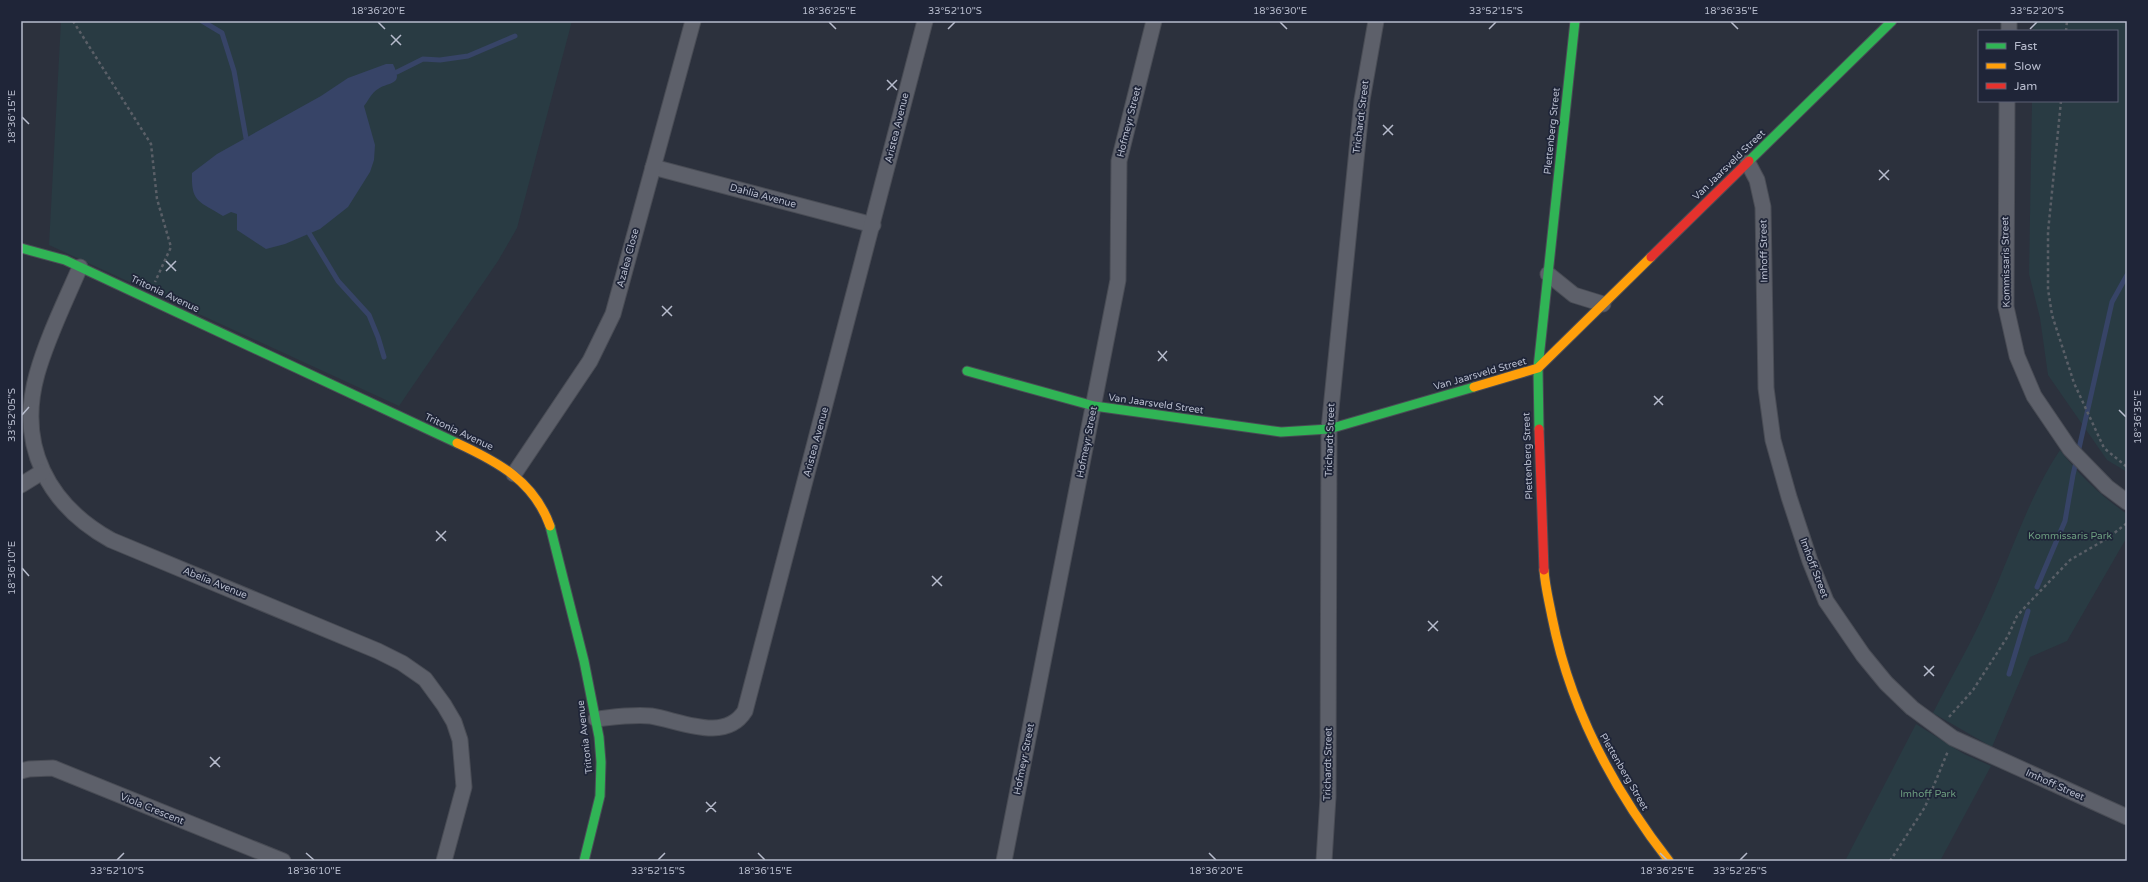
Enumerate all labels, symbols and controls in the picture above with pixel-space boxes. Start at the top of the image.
text: 18°36'20"E [351,5,405,17]
text: 18°36'25"E [802,5,856,17]
text: 33°52'10"S [928,5,982,17]
text: 18°36'30"E [1253,5,1307,17]
text: 33°52'15"S [1469,5,1523,17]
text: 18°36'35"E [1704,5,1758,17]
text: 33°52'20"S [2010,5,2064,17]
legend [1978,30,2118,102]
text: Fast [2014,39,2038,53]
text: Slow [2014,59,2041,73]
street label: Trichardt Street [1351,79,1371,154]
text: Jam [2014,79,2037,93]
street label: Hofmeyr Street [1114,85,1144,159]
street label: Plettenberg Street [1541,87,1563,175]
text: 18°36'15"E [6,90,18,144]
street label: Aristea Avenue [882,91,912,164]
street label: Van Jaarsveld Street [1690,127,1768,203]
street label: Dahlia Avenue [729,181,798,211]
street label: Kommissaris Street [1999,216,2013,308]
street label: Imhoff Street [1757,219,1771,283]
street label: Azalea Close [614,227,642,289]
street label: Tritonia Avenue [129,273,201,315]
street label: Van Jaarsveld Street [1432,355,1528,393]
text: 33°52'05"S [6,388,18,442]
text: 18°36'35"E [2132,390,2144,444]
street label: Van Jaarsveld Street [1108,391,1205,417]
street label: Trichardt Street [1323,403,1337,477]
street label: Aristea Avenue [801,405,831,478]
street label: Hofmeyr Street [1074,405,1100,479]
street label: Tritonia Avenue [423,411,495,453]
street label: Plettenberg Street [1520,412,1536,500]
park label: Kommissaris Park [2028,530,2113,542]
street label: Imhoff Street [1797,536,1831,600]
text: 18°36'10"E [6,541,18,595]
street label: Abelia Avenue [181,565,249,601]
street label: Tritonia Avenue [574,699,595,775]
street label: Hofmeyr Street [1011,722,1037,796]
street label: Trichardt Street [1321,727,1335,801]
street label: Plettenberg Street [1597,731,1651,813]
street label: Imhoff Street [2024,767,2086,803]
park label: Imhoff Park [1900,788,1956,800]
street label: Viola Crescent [118,791,186,827]
text: 33°52'10"S [90,865,144,877]
text: 18°36'10"E [287,865,341,877]
text: 33°52'15"S [631,865,685,877]
text: 18°36'15"E [738,865,792,877]
text: 18°36'20"E [1189,865,1243,877]
text: 18°36'25"E [1640,865,1694,877]
text: 33°52'25"S [1713,865,1767,877]

